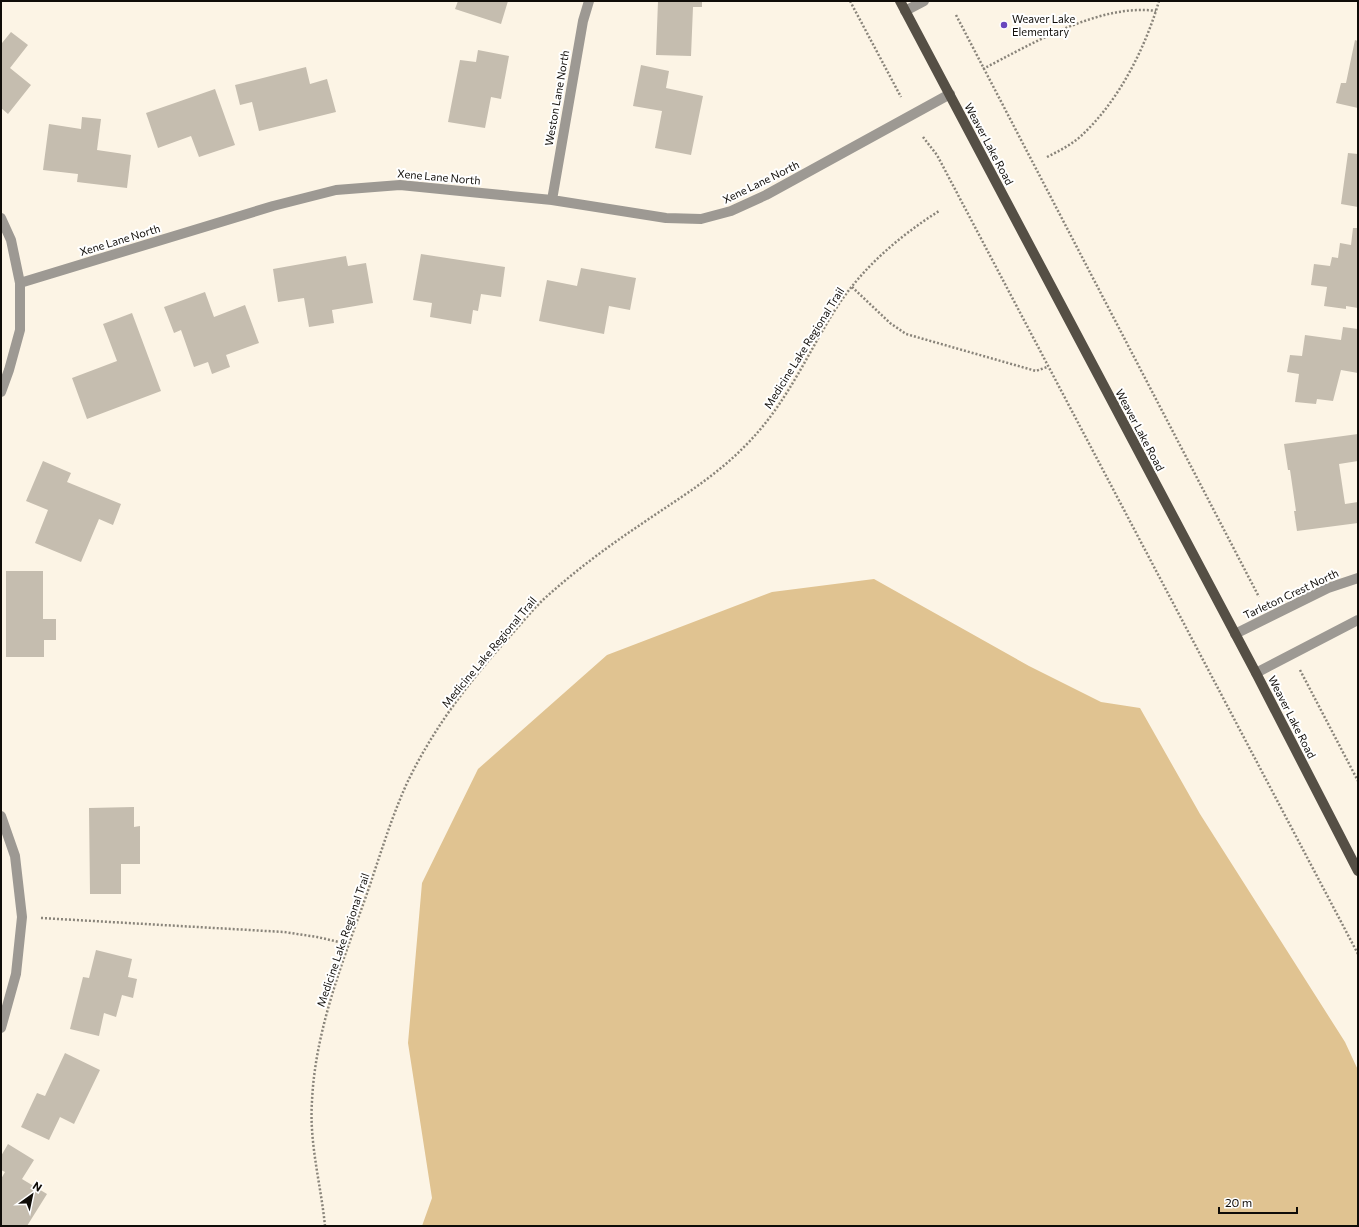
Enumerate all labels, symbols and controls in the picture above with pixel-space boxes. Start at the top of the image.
place label: Weaver Lake Elementary [1012,12,1075,38]
marker: Weaver Lake Elementary [999,20,1009,30]
street label: Weston Lane North [542,49,571,147]
street label: Weaver Lake Road [962,101,1017,187]
street label: Xene Lane North [720,157,801,206]
street label: Xene Lane North [397,166,481,187]
street label: Xene Lane North [78,221,162,258]
street label: Medicine Lake Regional Trail [761,285,846,411]
street label: Weaver Lake Road [1113,387,1168,473]
street label: Tarleton Crest North [1241,566,1340,621]
street label: Medicine Lake Regional Trail [438,594,539,710]
street label: Weaver Lake Road [1266,673,1319,760]
street label: Medicine Lake Regional Trail [314,871,372,1008]
north arrow [12,1175,52,1215]
text: N [31,1178,45,1194]
scale bar [1219,1189,1297,1215]
text: 20 m [1225,1195,1252,1209]

